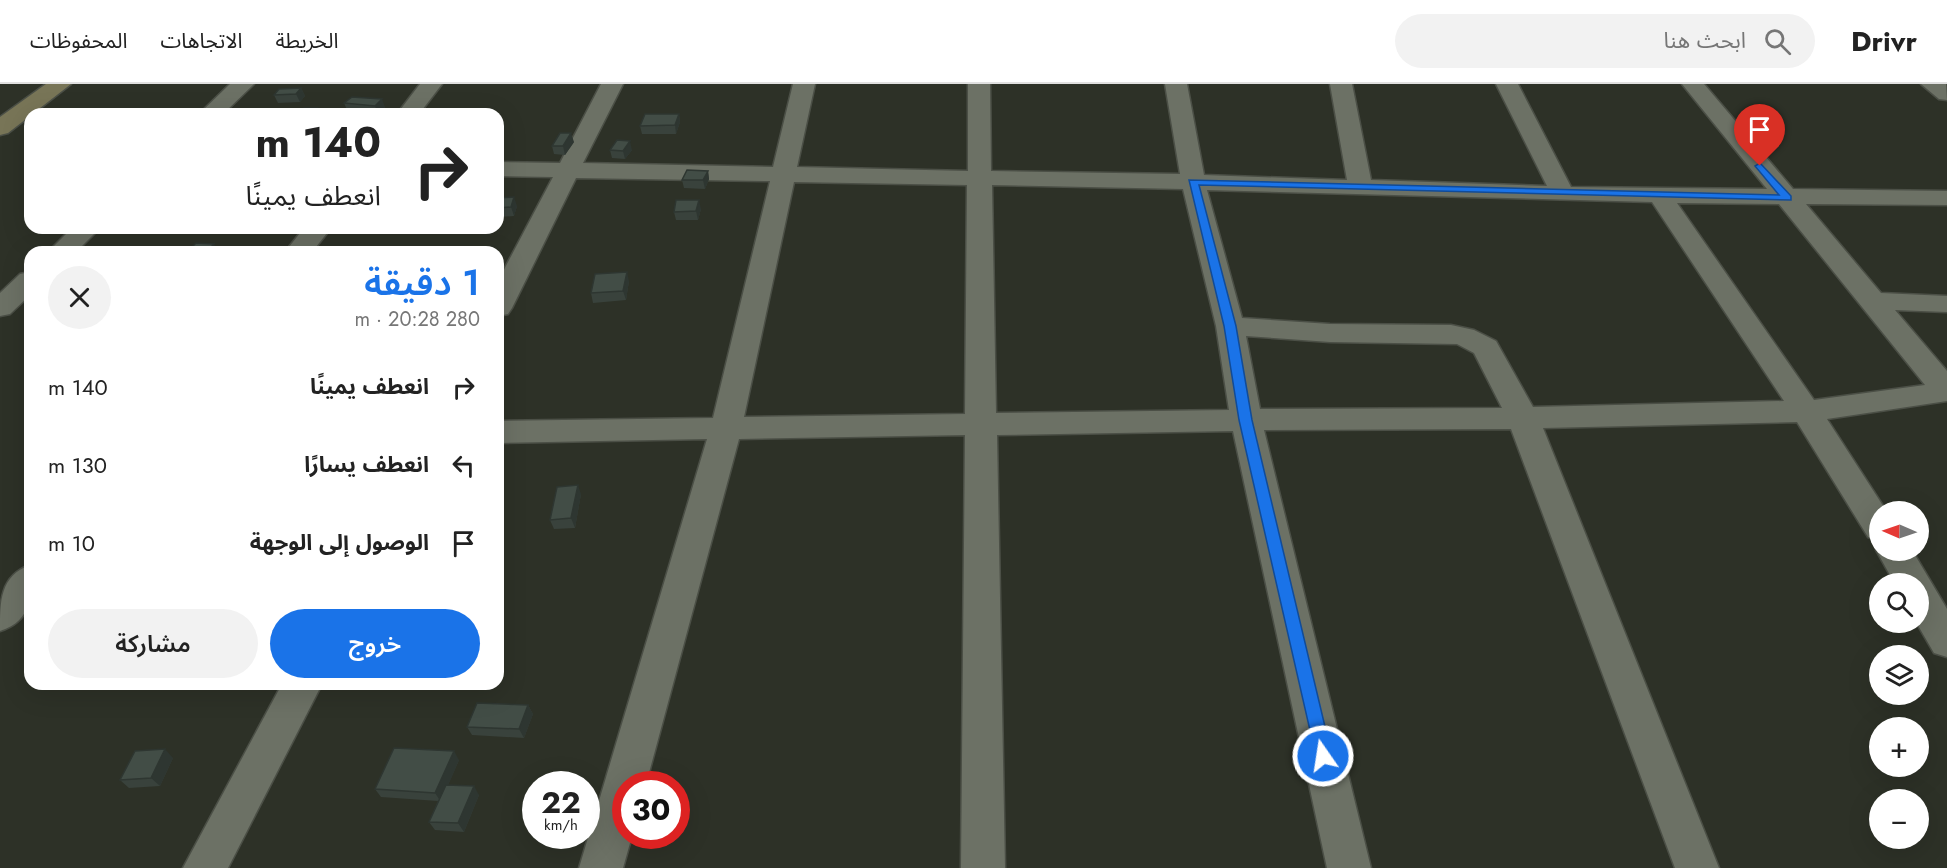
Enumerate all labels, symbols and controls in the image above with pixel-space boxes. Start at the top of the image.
search box [1395,14,1815,68]
text: Drivr [1851,21,1917,62]
text: ابحث هنا [1664,24,1746,56]
icon: search [1761,25,1794,58]
text: المحفوظات [30,26,127,56]
text: الاتجاهات [160,26,242,56]
text: الخريطة [275,26,338,56]
pin [1734,104,1785,166]
text: 140 m [255,112,381,173]
icon: arrive [1743,113,1776,146]
icon: right [402,132,480,210]
text: انعطف يمينًا [245,176,381,215]
text: 1 دقيقة [364,256,480,308]
button: close [48,266,111,329]
text: 280 m · 20:28 [354,305,480,334]
text: انعطف يمينًا [310,370,429,402]
text: 140 m [48,371,108,403]
icon: right [447,371,480,404]
text: انعطف يسارًا [304,448,429,480]
text: 130 m [48,449,107,481]
icon: left [447,449,480,482]
north arrow [1869,501,1929,561]
map controls [1869,501,1929,849]
text: الوصول إلى الوجهة [250,526,429,558]
text: 10 m [48,527,95,559]
icon: arrive [447,527,480,560]
button: search [1869,573,1929,633]
button: مشاركة [48,609,258,678]
button: خروج [270,609,480,678]
button: layers [1869,645,1929,705]
button: + [1869,717,1929,777]
position arrow [1291,724,1355,788]
speed limit sign: 30 [612,771,690,849]
text: 22 [541,781,581,824]
button: − [1869,789,1929,849]
text: km/h [544,814,578,836]

